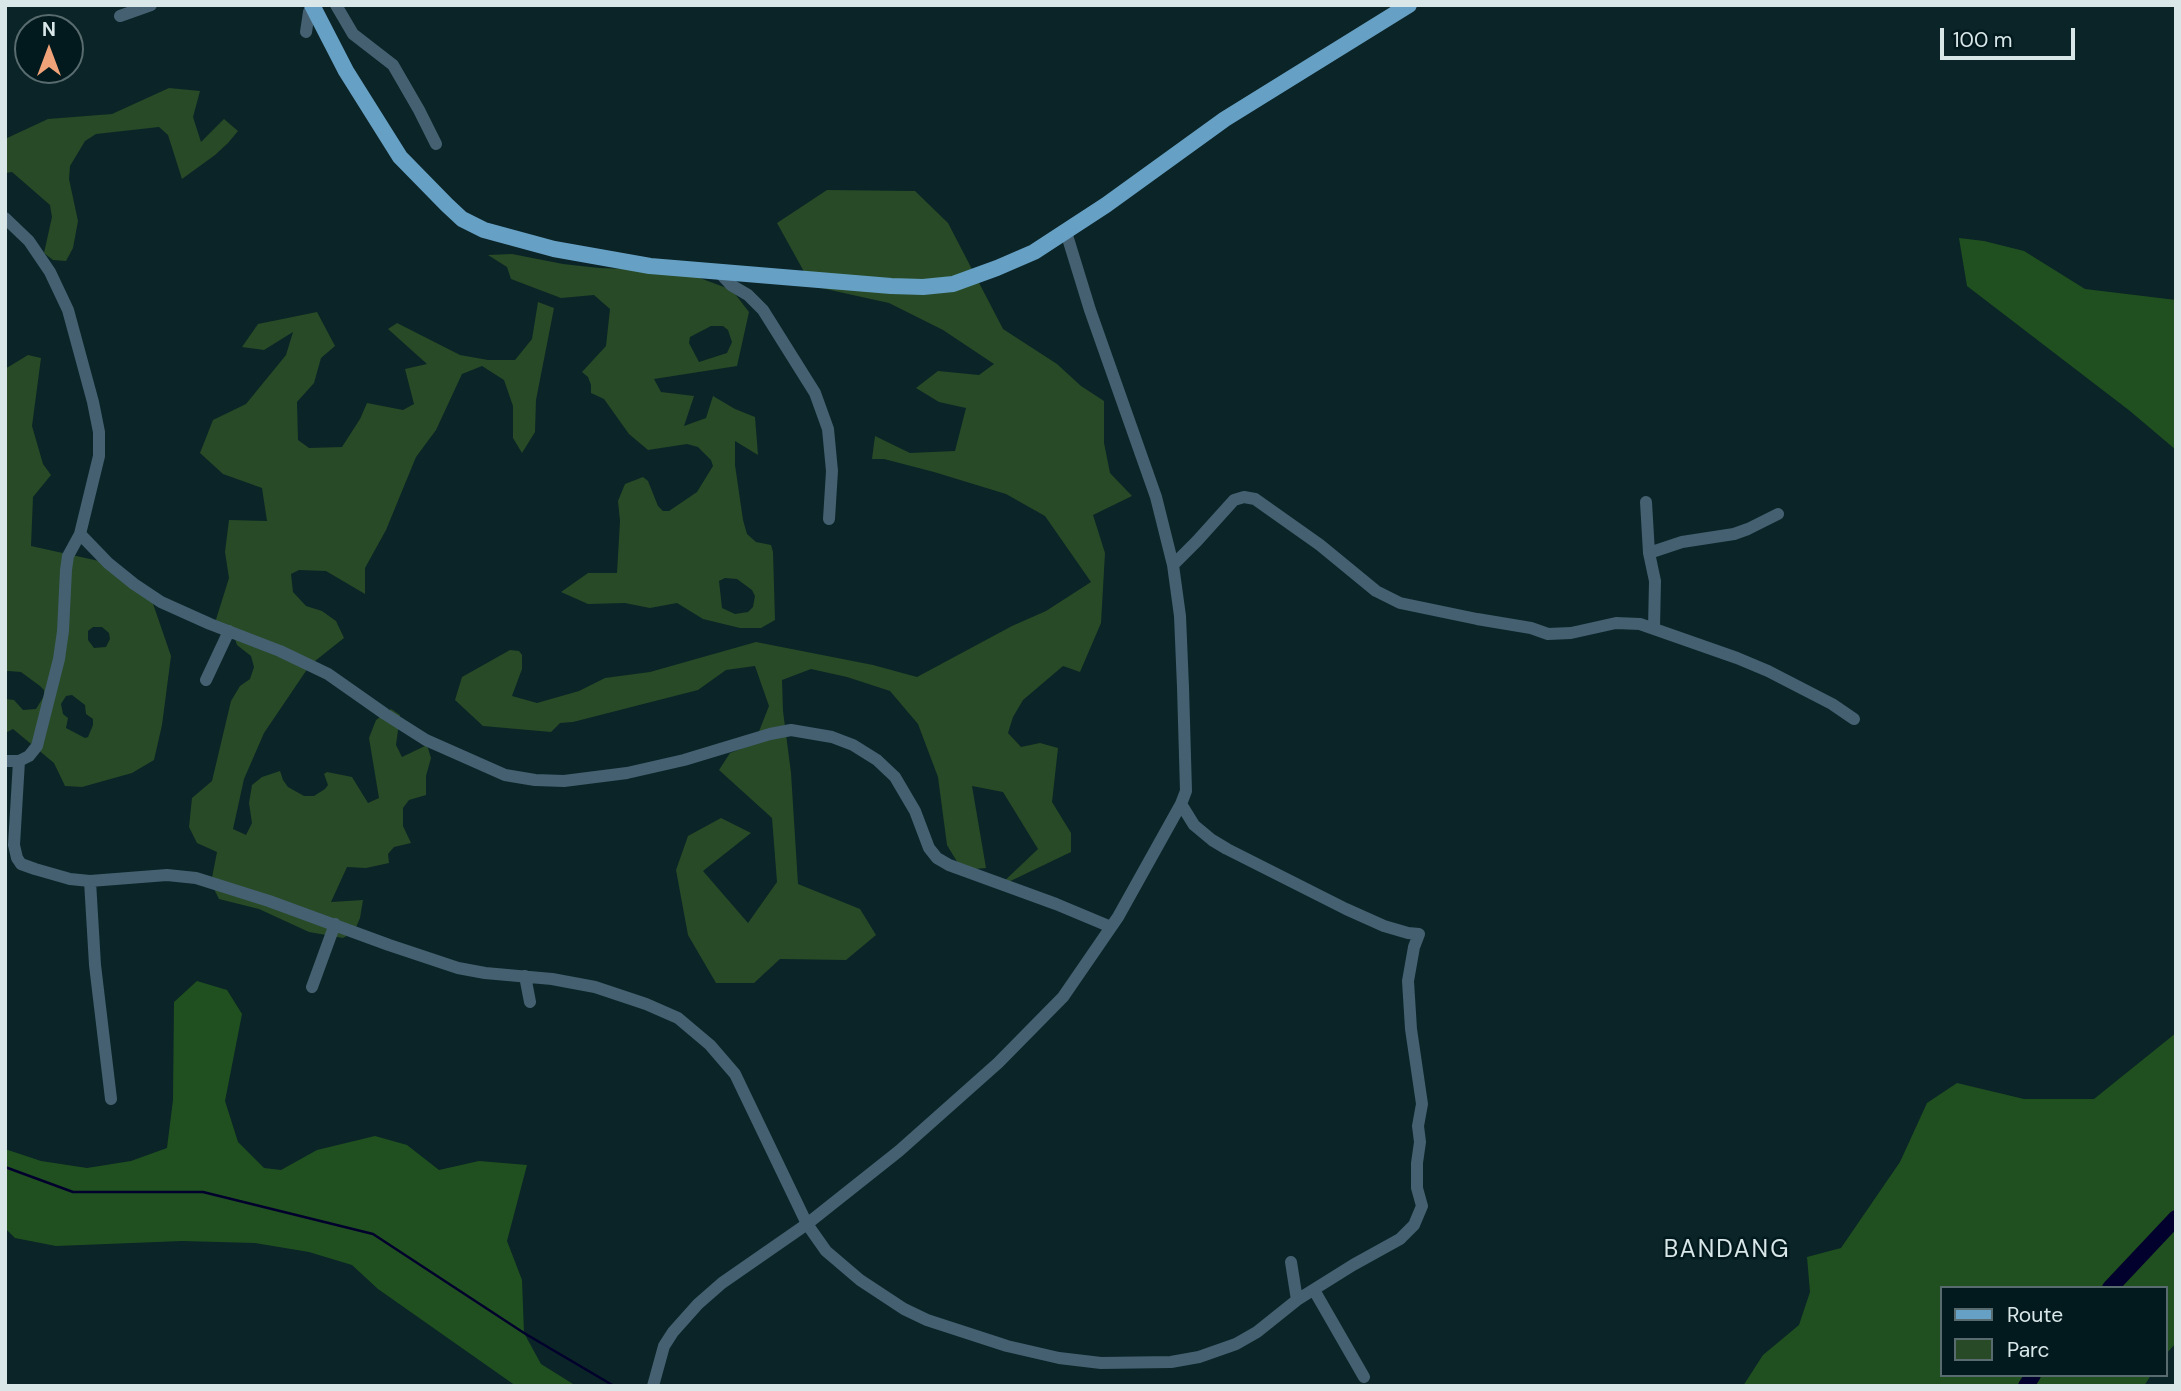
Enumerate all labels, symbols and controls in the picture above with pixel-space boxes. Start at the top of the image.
north arrow [14,14,84,84]
scale bar [1943,14,2078,58]
text: N [42,17,56,42]
text: 100 m [1953,26,2013,54]
district label: BANDANG [1665,1237,1789,1265]
legend [1940,1286,2167,1377]
text: Route [2007,1301,2063,1329]
text: Parc [2007,1336,2050,1364]

